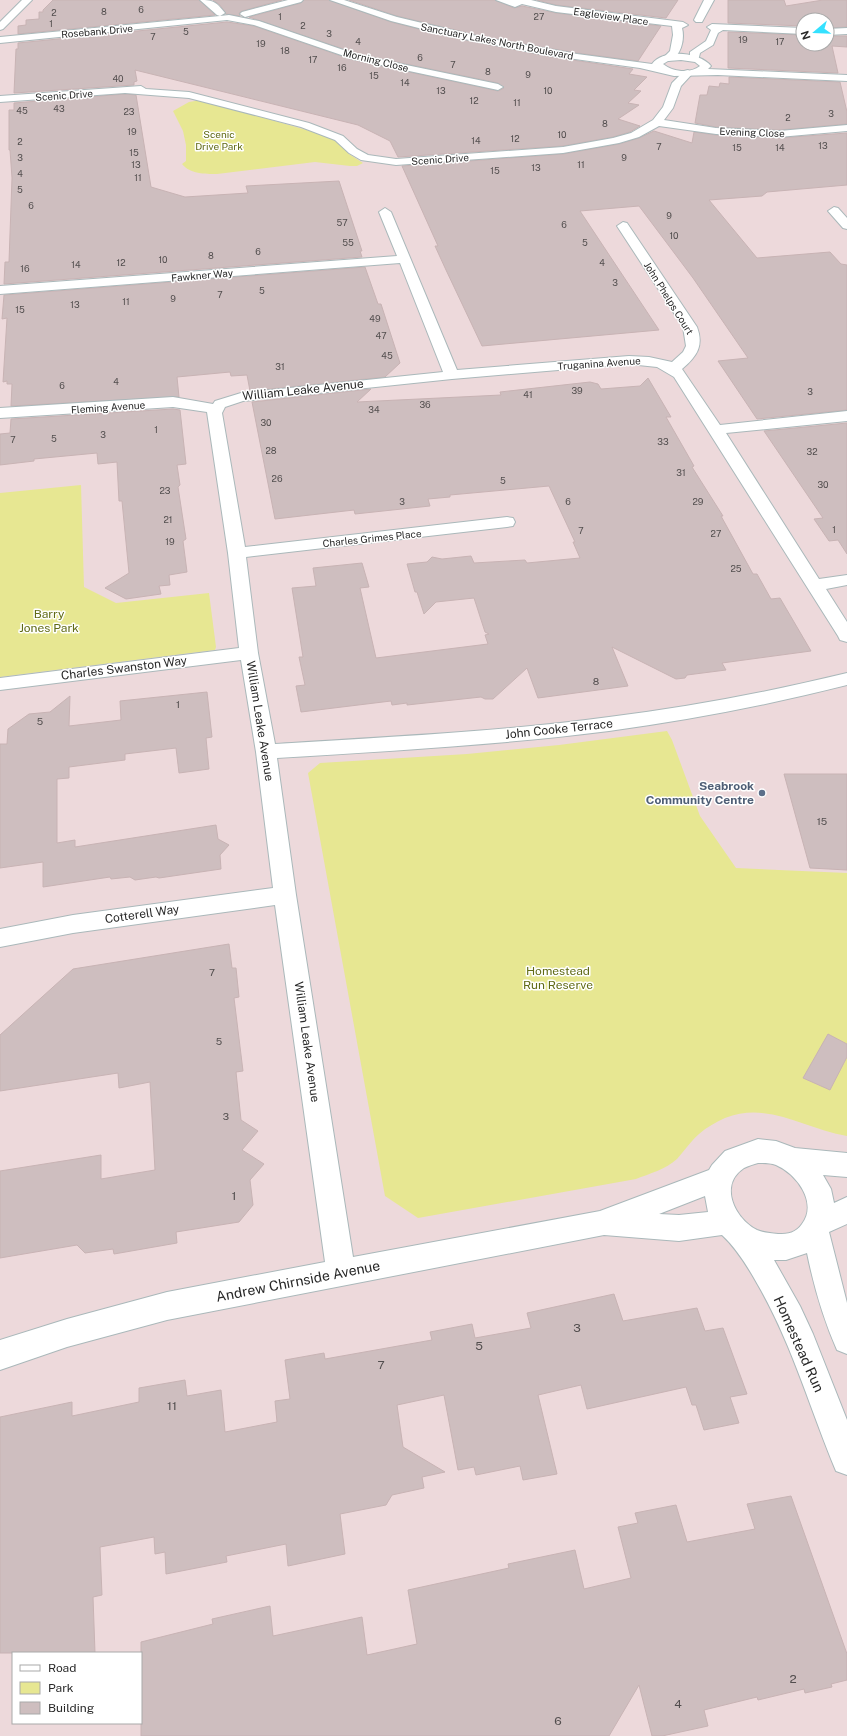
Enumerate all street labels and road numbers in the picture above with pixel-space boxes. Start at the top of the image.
street label: Eagleview Place [573,5,650,27]
street label: Sanctuary Lakes North Boulevard [420,20,575,62]
street label: Rosebank Drive [61,22,134,40]
street label: Morning Close [342,46,410,74]
street label: Scenic Drive [35,87,94,103]
street label: Evening Close [719,125,785,139]
street label: Scenic Drive [411,151,470,167]
street label: John Phelps Court [642,259,696,337]
street label: Fawkner Way [171,266,234,284]
street label: Truganina Avenue [557,354,641,372]
street label: William Leake Avenue [242,377,364,403]
street label: Fleming Avenue [70,398,146,416]
street label: Charles Grimes Place [322,527,422,549]
street label: Charles Swanston Way [60,653,188,683]
street label: William Leake Avenue [244,660,276,782]
street label: John Cooke Terrace [504,716,614,742]
street label: Cotterell Way [104,902,181,926]
street label: William Leake Avenue [292,981,322,1103]
street label: Andrew Chirnside Avenue [215,1257,382,1305]
street label: Homestead Run [771,1293,827,1395]

